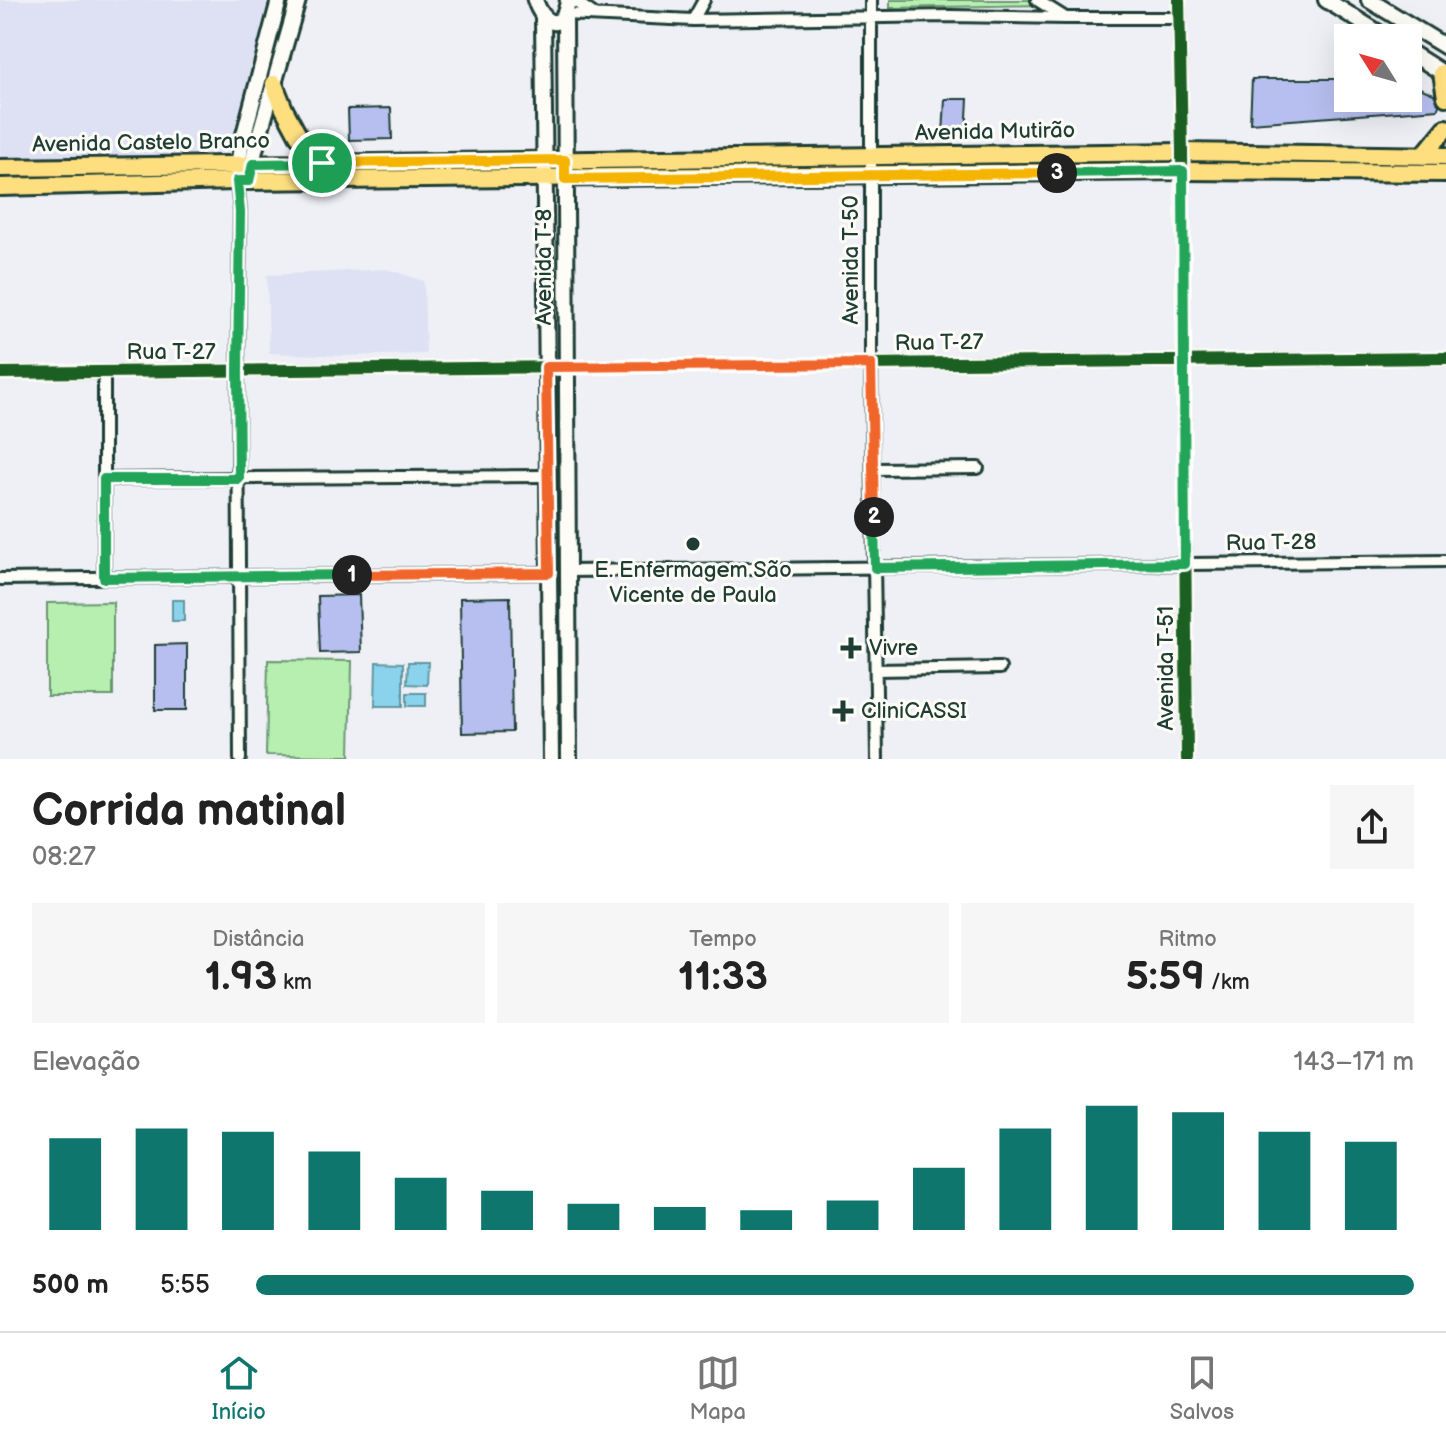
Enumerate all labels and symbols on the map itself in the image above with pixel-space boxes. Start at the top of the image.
north arrow [1334,24,1422,112]
street label: Avenida Mutirão [915,117,1075,147]
street label: Avenida Castelo Branco [32,127,270,159]
pin [288,129,356,197]
pin: 3 [1037,153,1077,193]
street label: Avenida T-50 [838,195,865,325]
street label: Avenida T-8 [531,209,558,325]
street label: Rua T-27 [894,329,984,357]
street label: Rua T-27 [127,339,216,366]
pin: 2 [854,497,894,537]
street label: Rua T-28 [1225,529,1317,557]
marker: E. Enfermagem São Vicente de Paula [684,535,702,553]
pin: 1 [332,555,372,595]
place label: E. Enfermagem São Vicente de Paula [594,557,792,609]
street label: Avenida T-51 [1153,606,1180,730]
place label: Vivre [869,635,918,662]
marker: Vivre [840,637,862,659]
place label: CliniCASSI [861,698,967,725]
marker: CliniCASSI [832,700,854,722]

